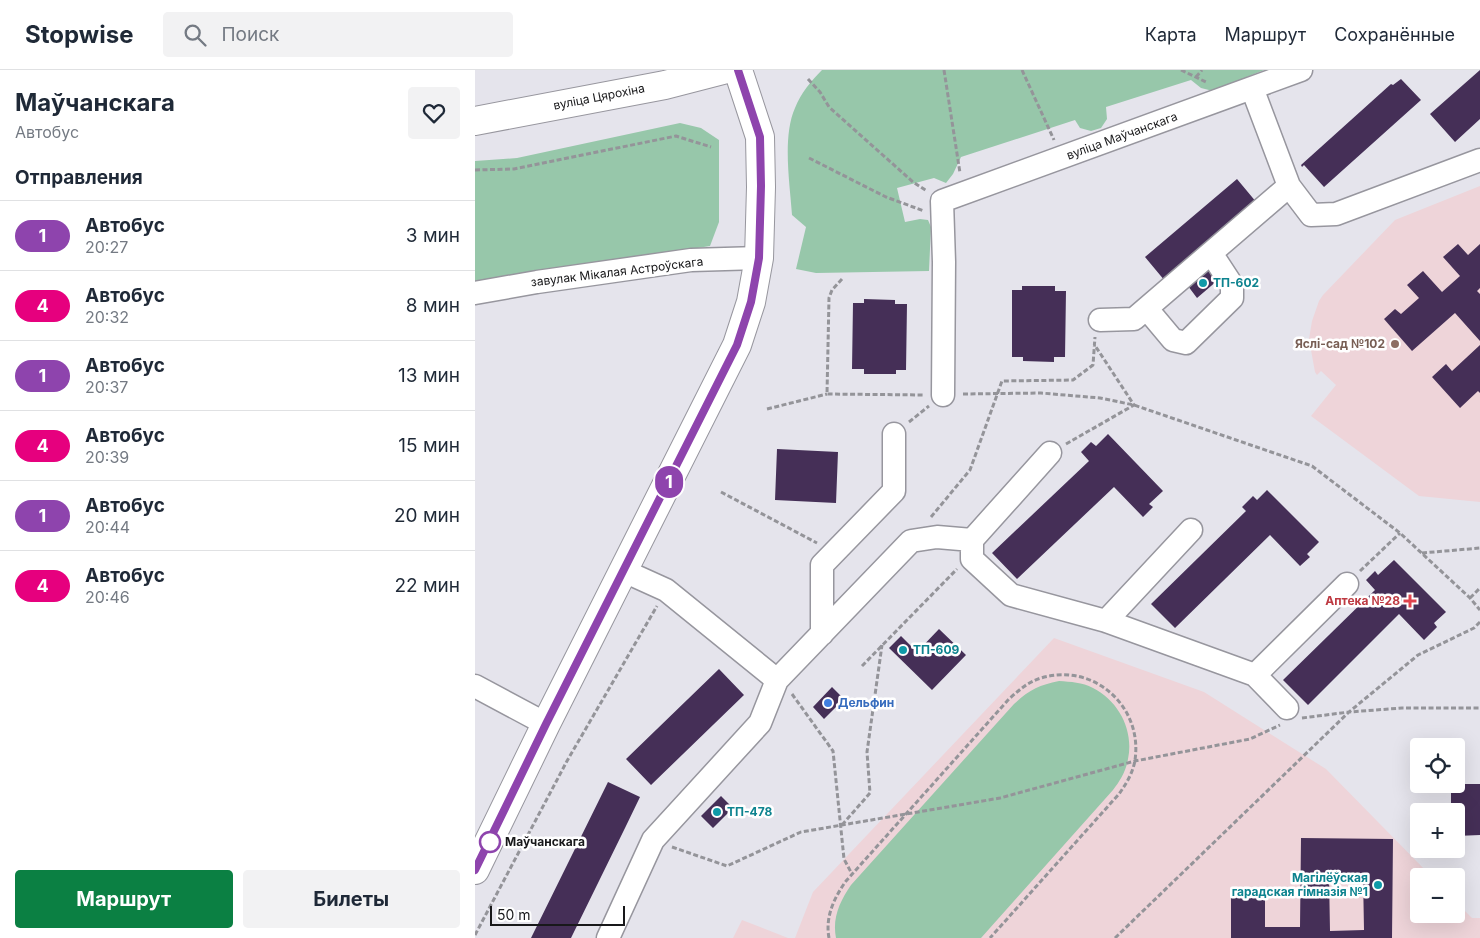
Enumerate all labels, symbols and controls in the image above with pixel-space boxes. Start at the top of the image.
search box [163,12,513,57]
text: Stopwise [25,20,133,49]
icon: search [181,21,209,49]
text: Поиск [221,23,279,46]
text: Карта [1145,24,1197,45]
text: Маршрут [1225,24,1306,45]
text: Сохранённые [1334,24,1455,45]
street label: вуліца Цярохіна [552,80,646,113]
button: heart [408,87,460,139]
text: Маўчанскага [15,88,175,117]
street label: вуліца Маўчанскага [1064,108,1179,163]
text: Автобус [15,122,79,142]
text: Отправления [15,166,143,189]
text: Автобус [85,214,165,237]
text: 3 мин [406,224,460,247]
text: 1 [39,225,46,246]
text: 20:27 [85,237,128,257]
street label: завулак Мікалая Астроўскага [530,253,704,290]
place label: ТП-602 [1213,275,1259,290]
marker: ТП-602 [1197,277,1209,289]
text: Автобус [85,284,165,307]
text: 8 мин [406,294,460,317]
text: 4 [36,295,49,316]
text: 20:32 [85,307,129,327]
place label: Яслі-сад №102 [1295,336,1385,351]
marker: Яслі-сад №102 [1389,338,1401,350]
text: Автобус [85,354,165,377]
text: 13 мин [398,364,460,387]
text: 1 [39,365,46,386]
text: 20:37 [85,377,128,397]
text: Автобус [85,424,165,447]
text: 15 мин [398,434,460,457]
text: 4 [36,435,49,456]
text: 20:39 [85,447,129,467]
line badge: 1 [653,466,685,498]
text: 1 [665,471,673,492]
text: Автобус [85,494,165,517]
text: 20 мин [394,504,460,527]
text: 1 [39,505,46,526]
text: 20:44 [85,517,130,537]
text: Автобус [85,564,165,587]
text: 22 мин [394,574,460,597]
text: 4 [36,575,49,596]
text: 20:46 [85,587,130,607]
place label: Аптека №28 [1325,593,1400,608]
marker: Аптека №28 [1404,595,1416,607]
place label: ТП-609 [913,642,959,657]
marker: ТП-609 [897,644,909,656]
place label: Дельфин [838,695,894,710]
marker: Дельфин [822,697,834,709]
map controls [1410,738,1465,923]
button: locate [1410,738,1465,793]
button: + [1410,803,1465,858]
place label: ТП-478 [727,804,773,819]
marker: ТП-478 [711,806,723,818]
marker: Маўчанскага [479,831,501,853]
place label: Маўчанскага [505,834,585,849]
button: − [1410,868,1465,923]
button: Маршрут [15,870,233,928]
button: Билеты [243,870,460,928]
place label: Магілёўская гарадская гімназія №1 [1232,870,1368,899]
marker: Магілёўская гарадская гімназія №1 [1372,879,1384,891]
scale bar [490,903,625,926]
text: 50 m [497,906,531,923]

